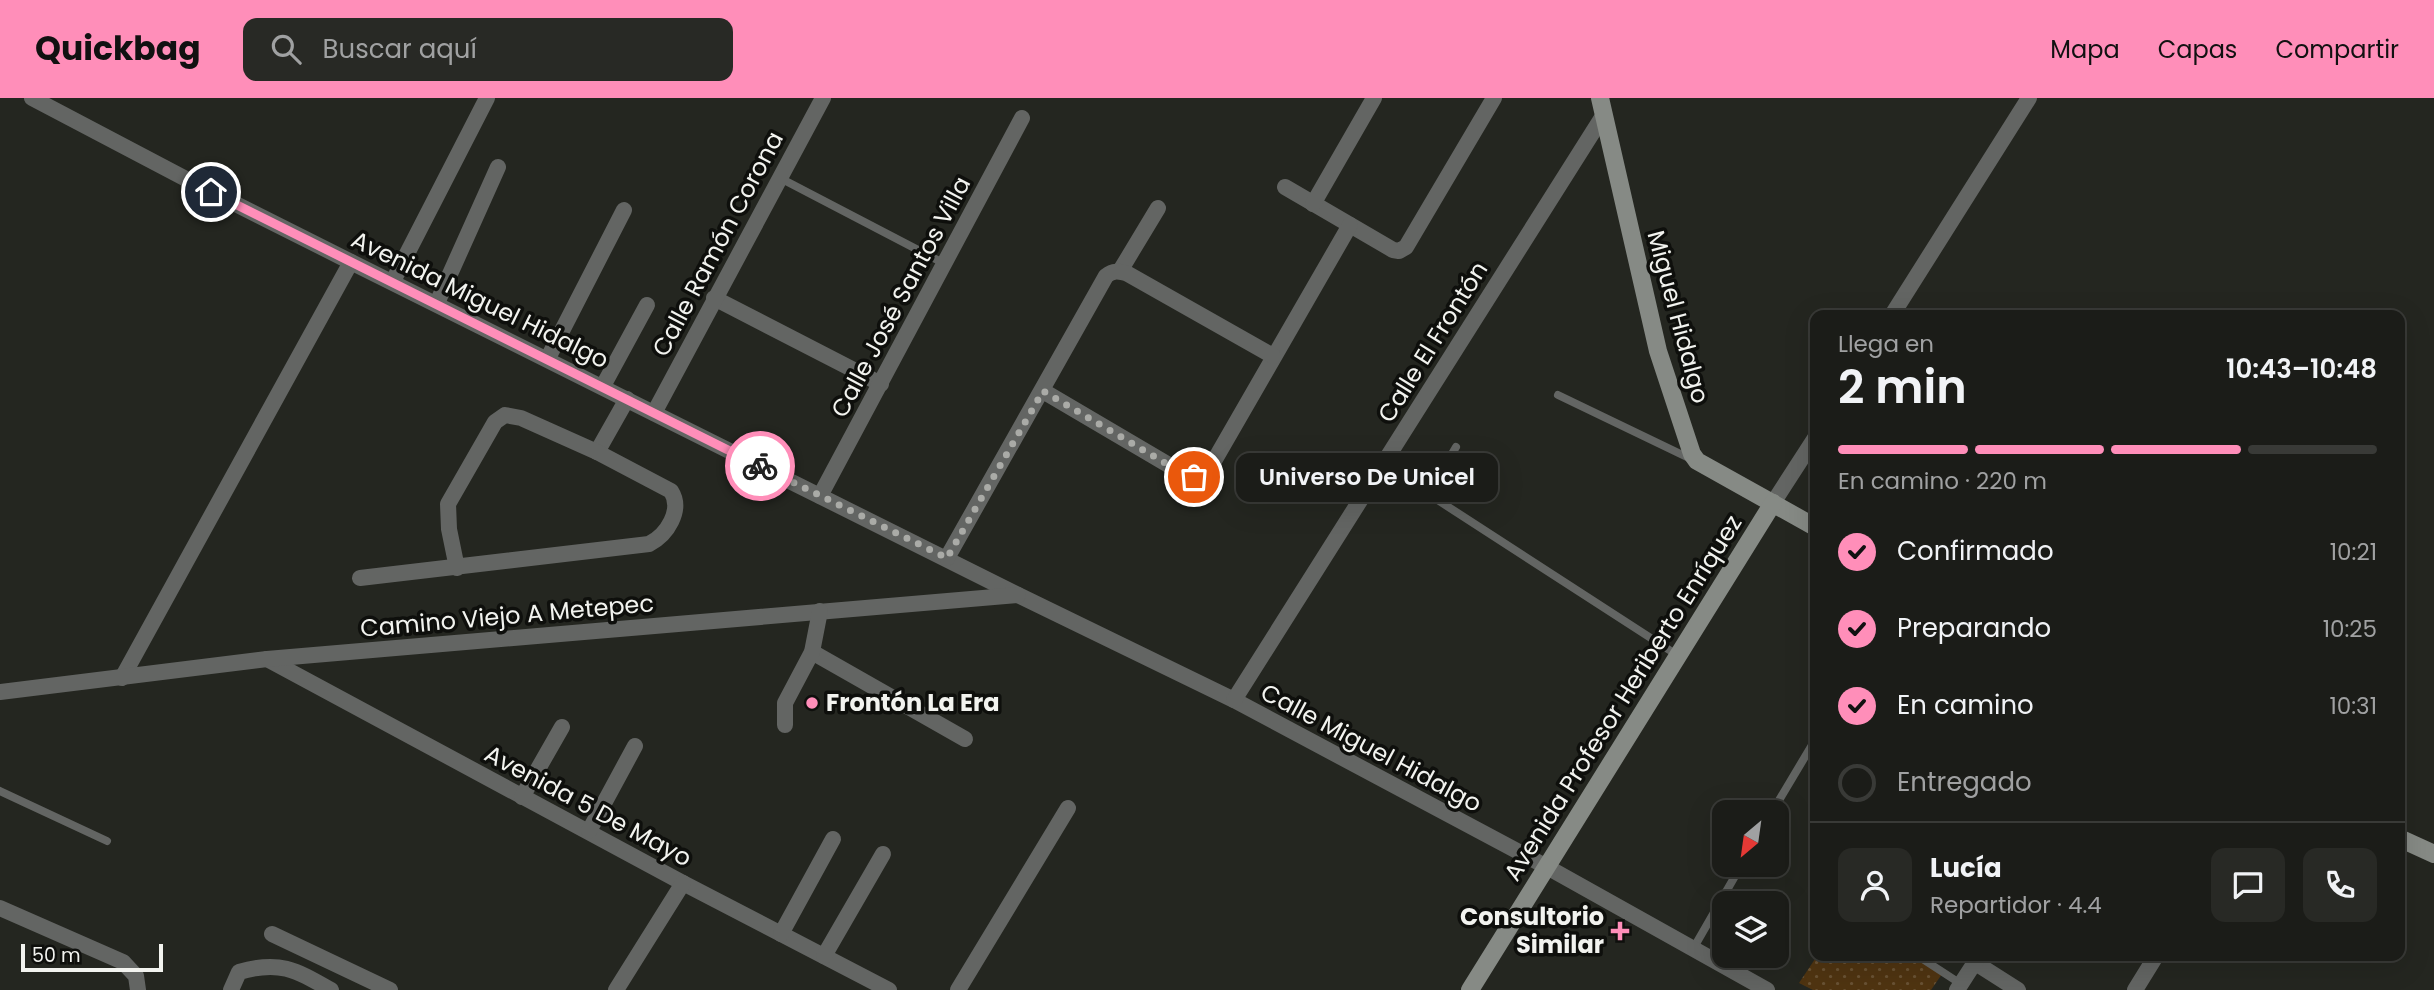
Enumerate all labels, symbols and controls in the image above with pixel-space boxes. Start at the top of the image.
search box [243,18,733,81]
text: Quickbag [35,25,201,72]
icon: search [267,30,305,68]
text: Buscar aquí [323,31,477,67]
text: Mapa [2050,33,2120,66]
text: Capas [2158,33,2237,66]
text: Compartir [2275,33,2399,66]
street label: Calle Ramón Corona [644,126,791,362]
pin [181,162,241,222]
street label: Calle José Santos Villa [823,170,978,423]
icon: home [192,173,230,211]
street label: Avenida Miguel Hidalgo [346,223,614,376]
street label: Miguel Hidalgo [1640,227,1717,407]
street label: Calle El Frontón [1370,255,1495,428]
text: Llega en [1838,328,1934,360]
text: 10:43–10:48 [2226,351,2377,387]
text: 2 min [1838,355,1967,419]
courier [725,431,795,501]
icon: bike [741,447,779,485]
pin [1164,447,1224,507]
callout: Universo De Unicel [1236,452,1498,502]
icon: bag [1175,458,1213,496]
text: Universo De Unicel [1259,461,1475,493]
text: En camino · 220 m [1838,465,2047,497]
street label: Avenida Profesor Heriberto Enríquez [1496,508,1749,887]
icon: check [1838,533,1876,571]
text: Confirmado [1897,533,2054,569]
text: 10:21 [2330,536,2377,568]
street label: Camino Viejo A Metepec [359,586,655,645]
icon: check [1838,610,1876,648]
text: Preparando [1897,610,2051,646]
text: 10:25 [2323,613,2377,645]
street label: Calle Miguel Hidalgo [1255,675,1487,820]
place label: Frontón La Era [826,686,1000,719]
icon: check [1838,687,1876,725]
text: En camino [1897,687,2034,723]
text: 10:31 [2329,690,2377,722]
marker: Frontón La Era [804,695,820,711]
street label: Avenida 5 De Mayo [479,737,698,874]
text: Entregado [1897,764,2032,800]
north arrow [1712,800,1788,877]
map controls [1712,800,1789,968]
button: person [1838,848,1912,922]
button: chat [2211,848,2285,922]
button: phone [2303,848,2377,922]
text: Lucía [1930,850,2002,886]
text: Repartidor · 4.4 [1930,889,2102,921]
button: layers [1712,891,1789,968]
place label: Consultorio Similar [1460,900,1604,961]
marker: Consultorio Similar [1610,921,1630,941]
scale bar [21,941,163,973]
text: 50 m [32,942,81,969]

